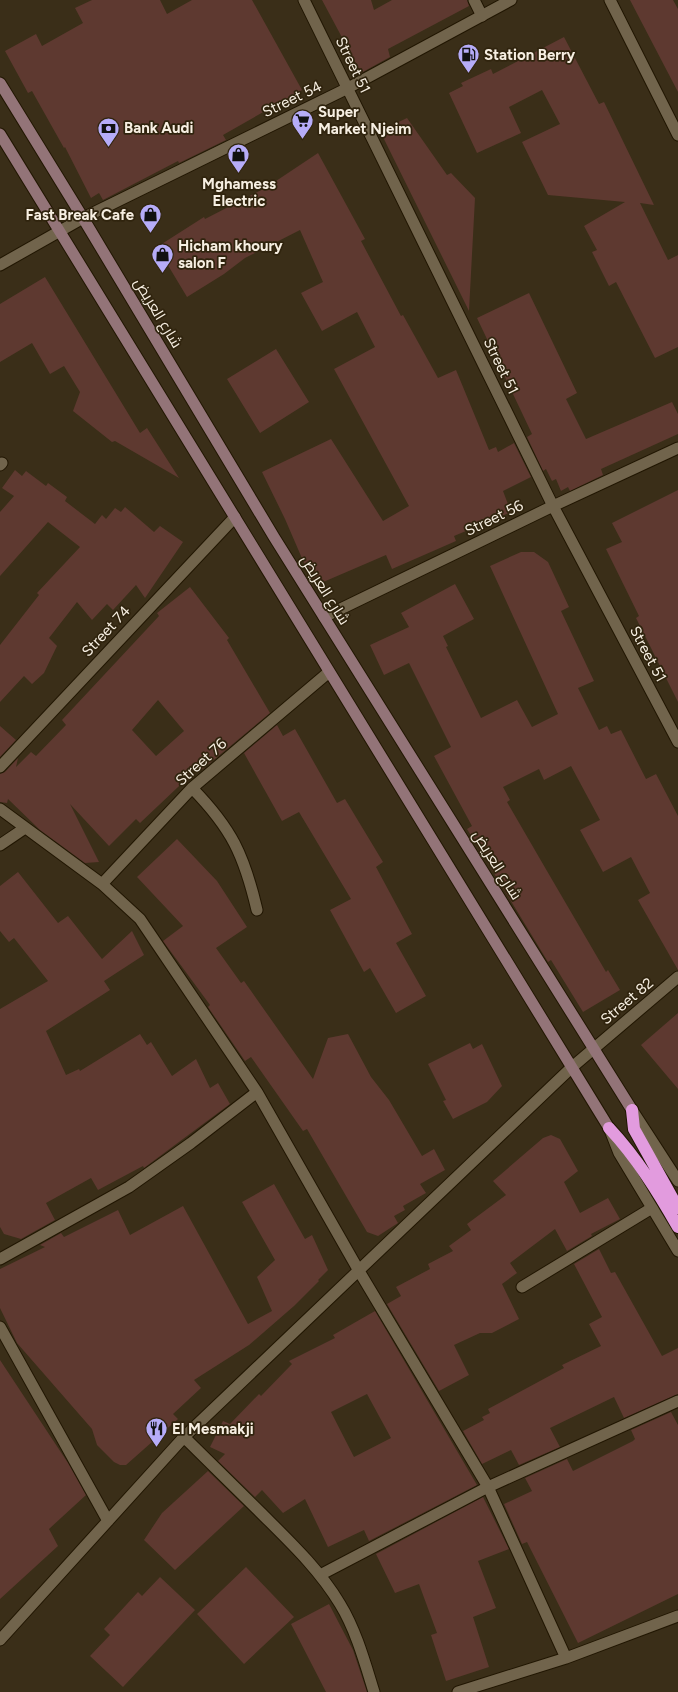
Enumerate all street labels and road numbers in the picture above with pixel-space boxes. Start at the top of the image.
street label: Street 51 [332,34,374,96]
street label: Street 54 [259,77,325,121]
street label: شارع العريض [128,275,186,352]
street label: Street 51 [480,335,522,397]
street label: Street 56 [462,496,527,540]
street label: شارع العريض [295,552,353,629]
street label: Street 74 [78,602,134,660]
street label: Street 51 [626,623,670,685]
street label: Street 76 [172,734,231,790]
street label: شارع العريض [467,827,525,904]
street label: Street 82 [597,974,657,1028]

